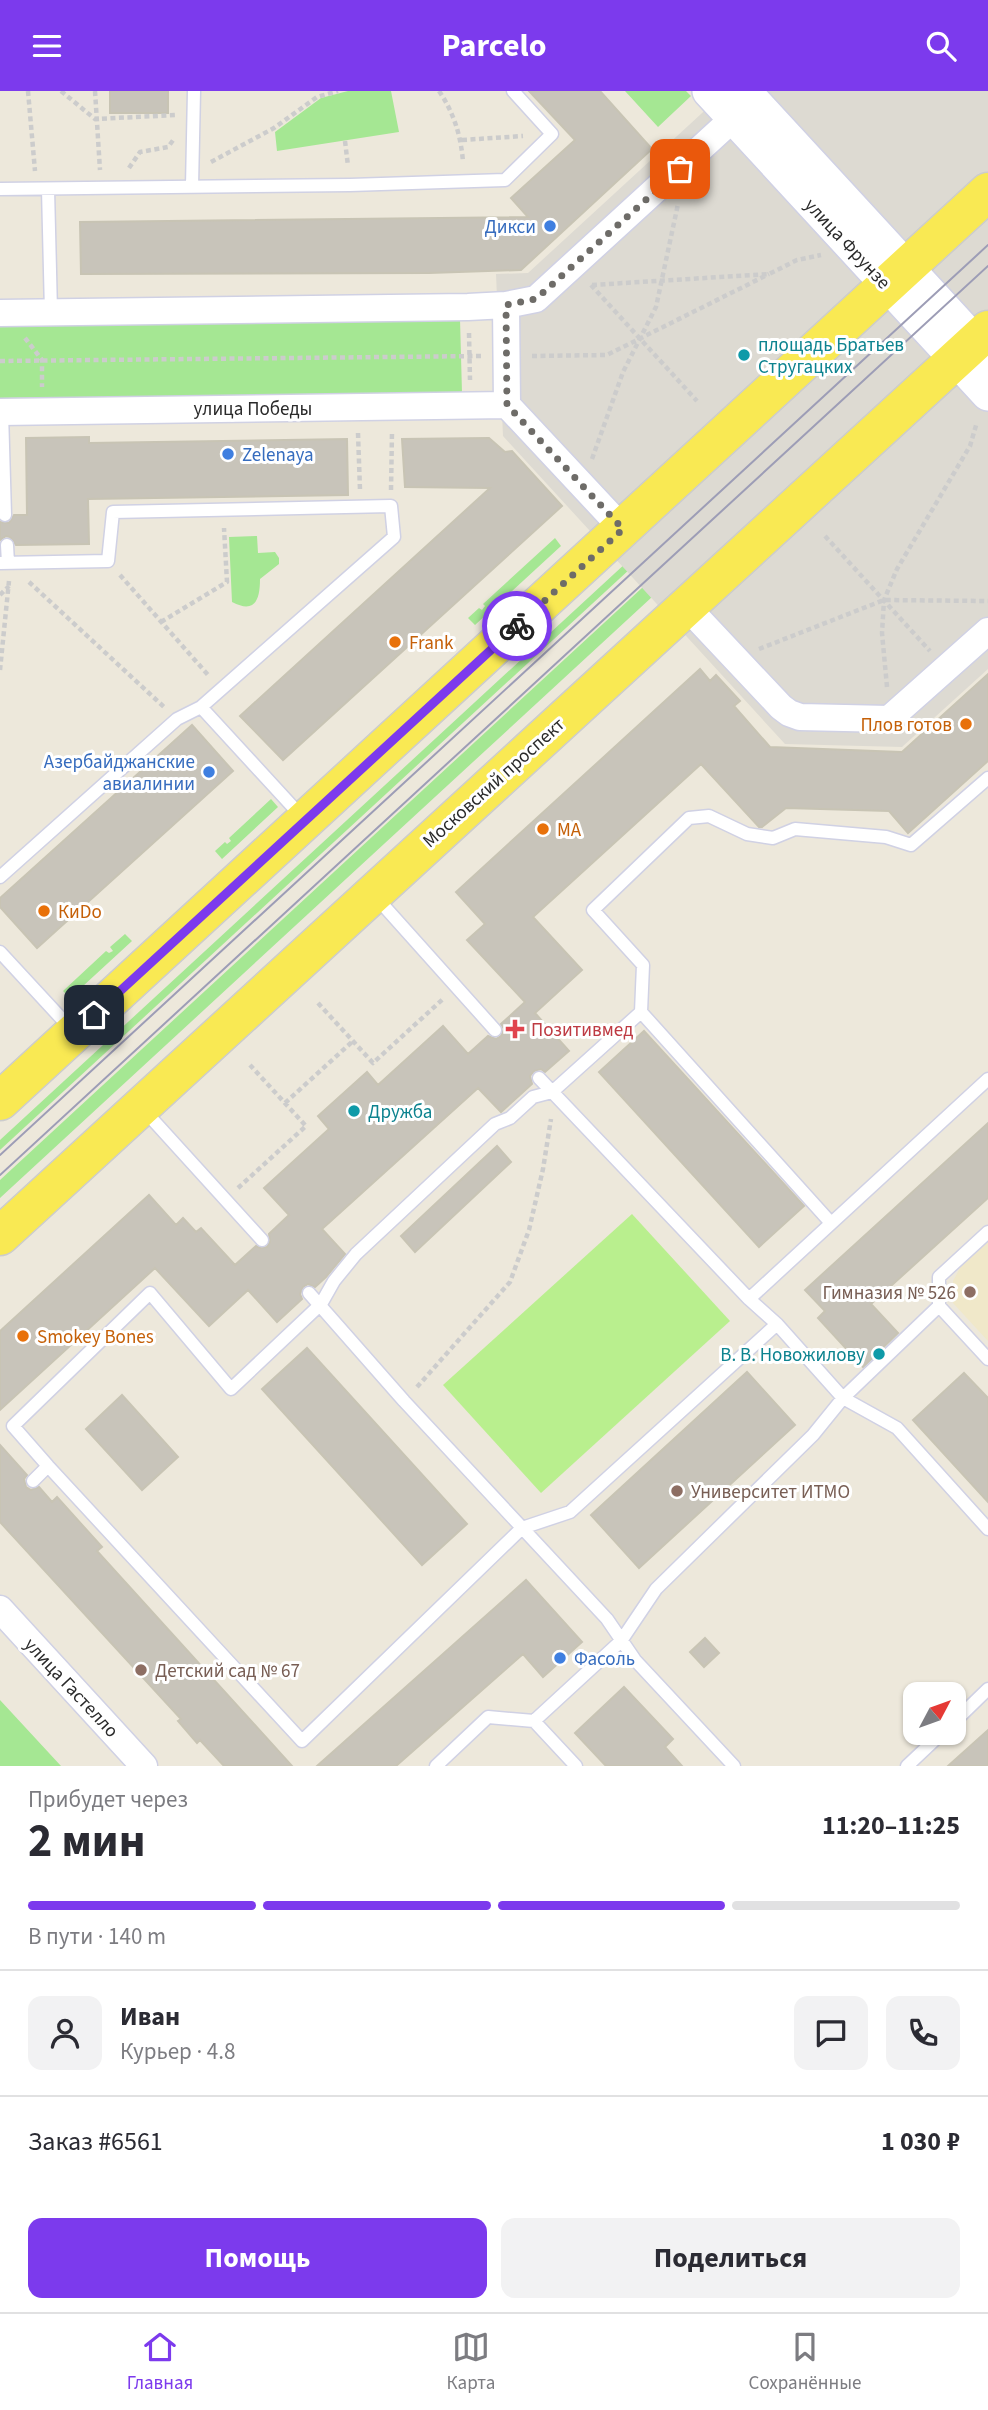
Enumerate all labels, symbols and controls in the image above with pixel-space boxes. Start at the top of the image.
text: Parcelo [442,23,546,69]
icon: menu [28,27,66,65]
icon: search [922,27,960,65]
pin [650,139,710,199]
icon: bag [661,150,699,188]
street label: улица Фрунзе [798,193,896,296]
place label: Дикси [485,214,536,241]
marker: Дикси [542,218,558,234]
place label: площадь Братьев Стругацких [758,332,904,381]
marker: площадь Братьев Стругацких [736,347,752,363]
street label: улица Победы [194,396,312,423]
place label: Zelenaya [242,442,314,469]
marker: Zelenaya [220,446,236,462]
courier [482,591,552,661]
icon: bike [498,607,536,645]
place label: Frank [409,630,454,657]
marker: Frank [387,634,403,650]
street label: Московский проспект [417,712,571,854]
place label: Плов готов [861,712,952,739]
marker: Плов готов [958,716,974,732]
place label: Азербайджанские авиалинии [44,749,195,798]
marker: Азербайджанские авиалинии [201,764,217,780]
place label: MA [557,817,582,844]
marker: MA [535,821,551,837]
place label: КиDo [58,899,102,926]
marker: КиDo [36,903,52,919]
pin [64,985,124,1045]
icon: home [75,996,113,1034]
place label: Позитивмед [531,1017,633,1044]
marker: Позитивмед [505,1019,525,1039]
place label: Дружба [368,1099,432,1126]
marker: Дружба [346,1103,362,1119]
place label: Гимназия № 526 [823,1280,956,1307]
marker: Гимназия № 526 [962,1284,978,1300]
place label: Smokey Bones [37,1324,154,1351]
marker: Smokey Bones [15,1328,31,1344]
place label: В. В. Новожилову [720,1342,865,1369]
marker: В. В. Новожилову [871,1346,887,1362]
place label: Университет ИТМО [691,1479,850,1506]
marker: Университет ИТМО [669,1483,685,1499]
street label: улица Гастелло [17,1632,124,1744]
place label: Фасоль [574,1646,635,1673]
marker: Фасоль [552,1650,568,1666]
place label: Детский сад № 67 [155,1658,300,1685]
marker: Детский сад № 67 [133,1662,149,1678]
north arrow [903,1682,966,1745]
map controls [903,1682,966,1745]
text: Прибудет через [28,1783,188,1816]
text: 11:20–11:25 [822,1807,960,1844]
text: 2 мин [28,1809,145,1874]
text: В пути · 140 m [28,1920,166,1953]
button: person [28,1996,102,2070]
button: chat [794,1996,868,2070]
button: phone [886,1996,960,2070]
text: Иван [120,1998,180,2035]
text: Курьер · 4.8 [120,2035,235,2068]
text: Заказ #6561 [28,2123,163,2160]
text: 1 030 ₽ [881,2123,960,2160]
button: Помощь [28,2218,487,2298]
button: Поделиться [501,2218,960,2298]
tab: Главная [127,2328,193,2397]
tab: Карта [447,2328,495,2397]
tab: Сохранённые [749,2328,861,2397]

